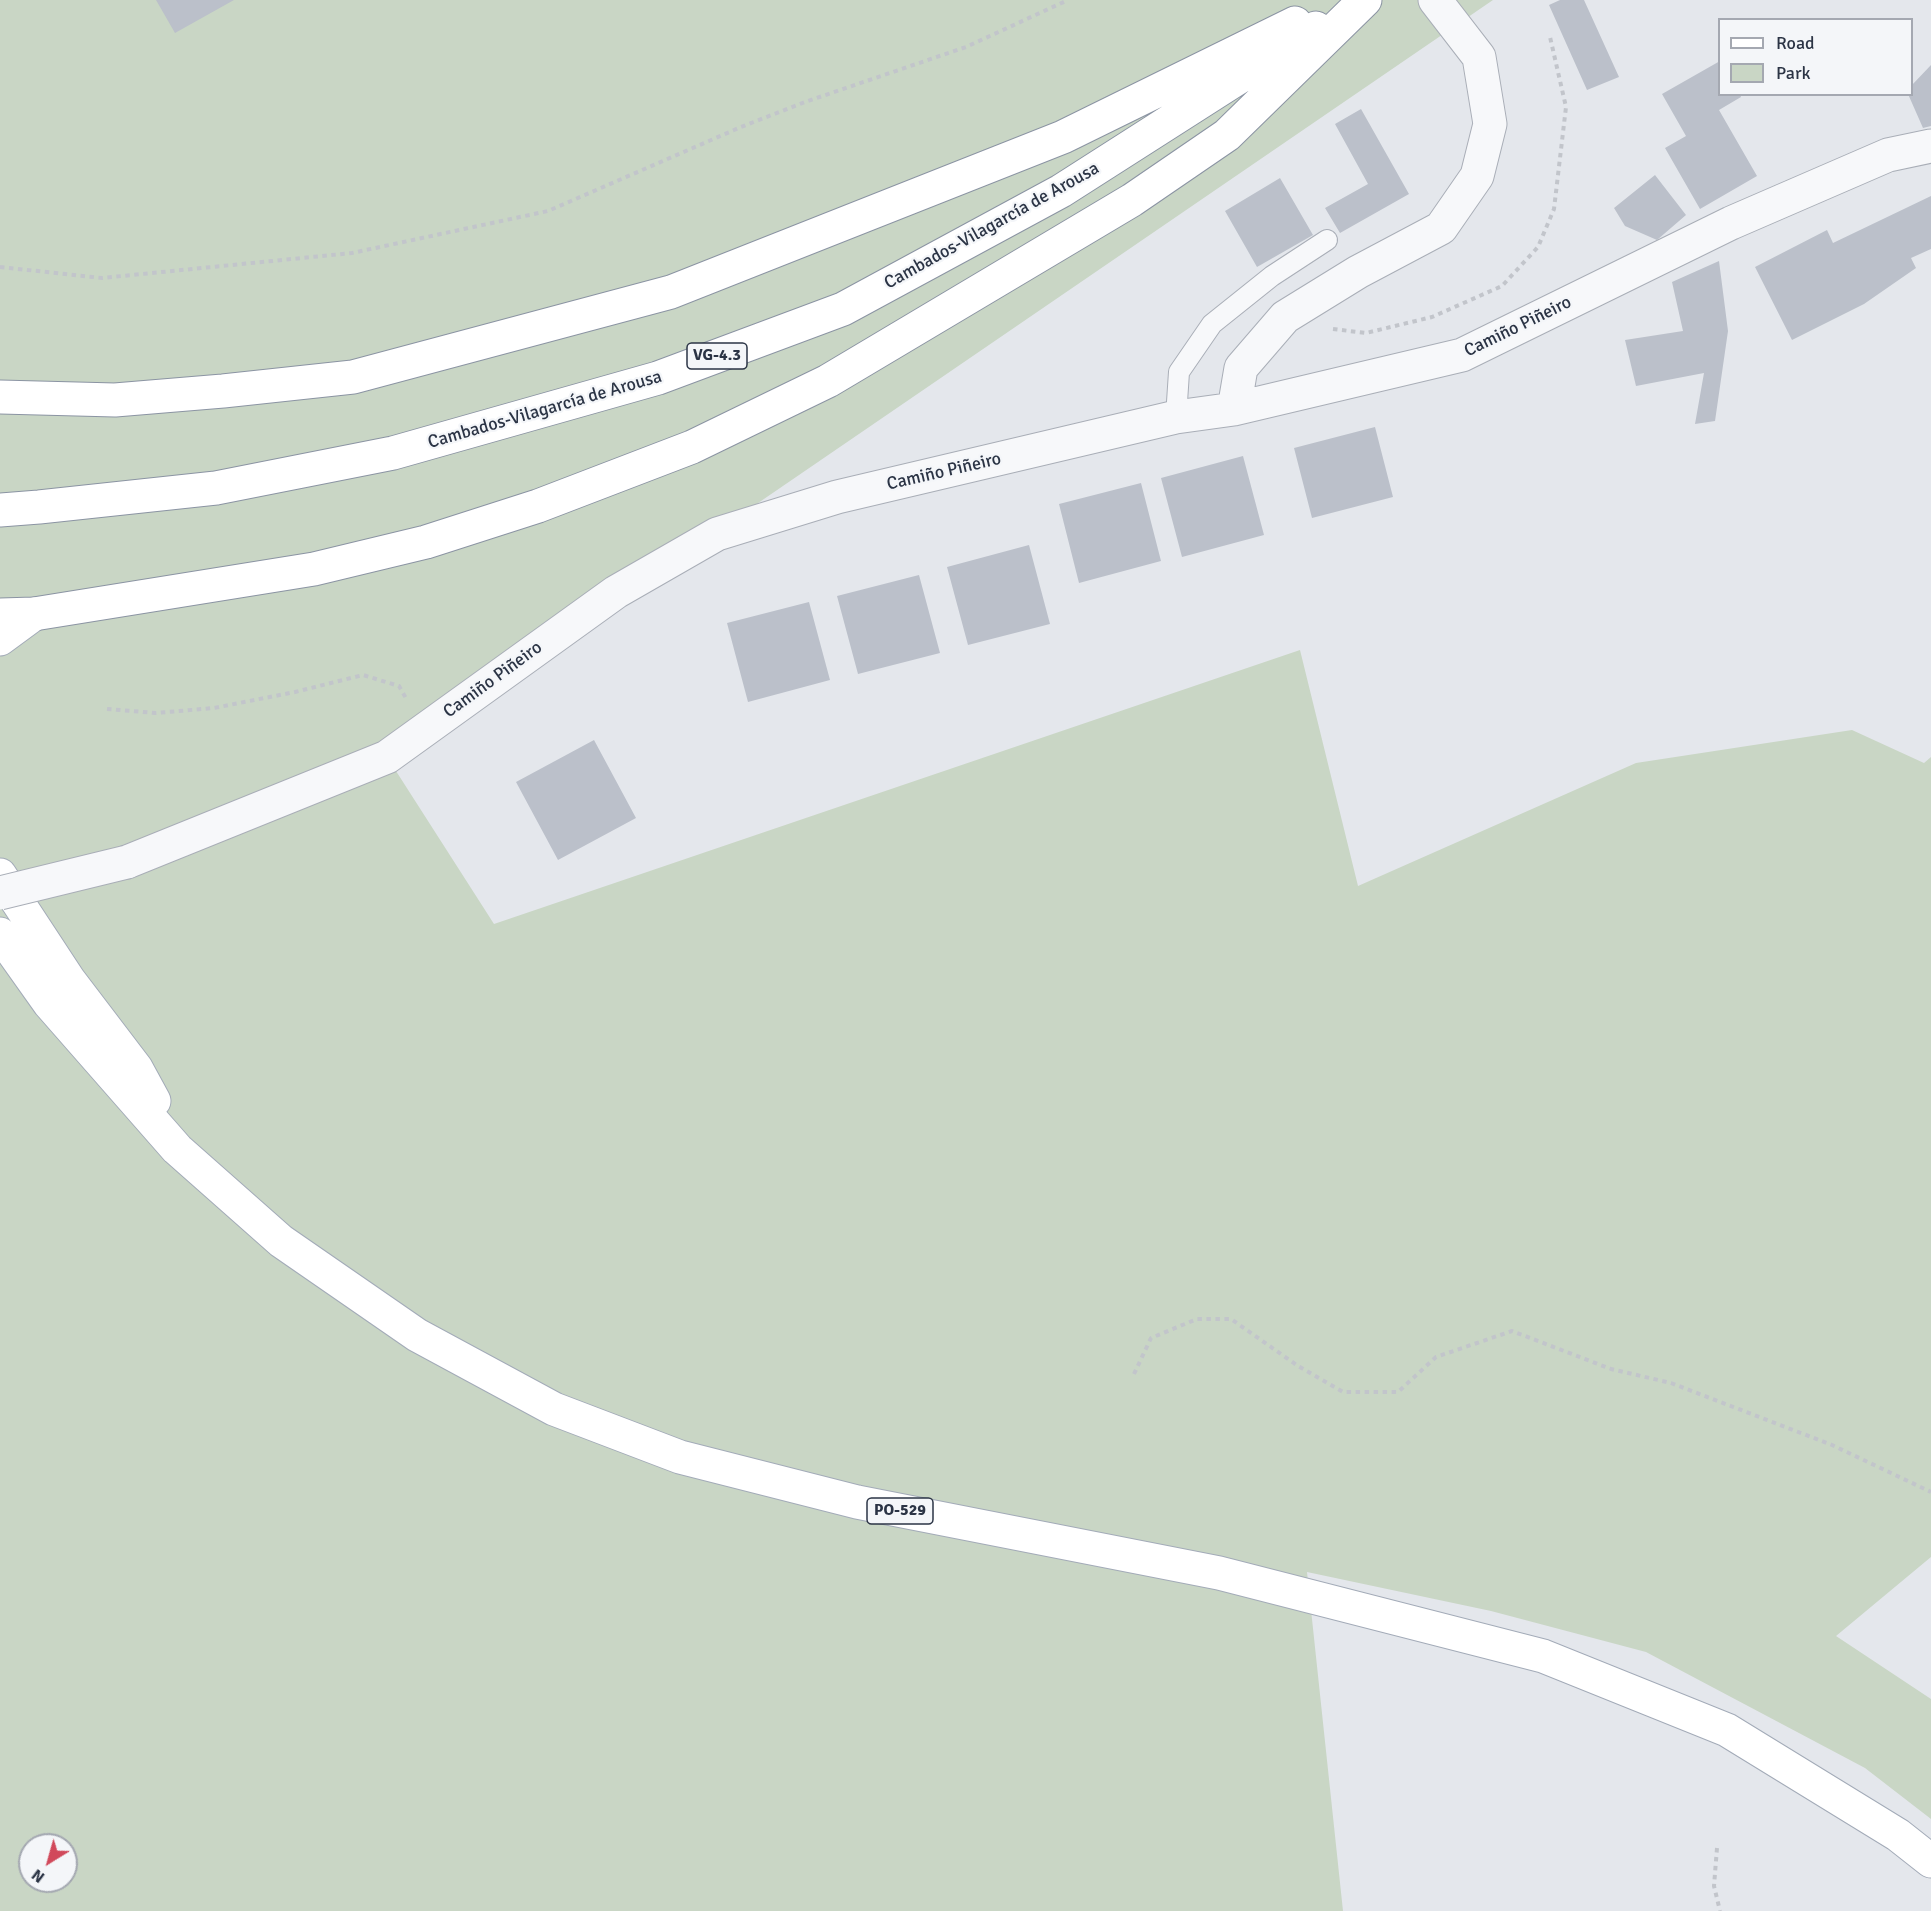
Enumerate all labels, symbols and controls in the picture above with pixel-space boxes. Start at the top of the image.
legend [1718,18,1913,96]
text: Road [1776,32,1815,54]
text: Park [1776,62,1811,84]
street label: Cambados-Vilagarcía de Arousa [881,158,1103,294]
street label: Camiño Piñeiro [1461,292,1575,362]
road number: VG-4.3 [687,343,747,369]
street label: Cambados-Vilagarcía de Arousa [426,366,664,454]
street label: Camiño Piñeiro [885,448,1003,496]
street label: Camiño Piñeiro [439,637,547,723]
road number: PO-529 [867,1498,933,1524]
north arrow [18,1833,78,1893]
text: N [28,1864,49,1887]

